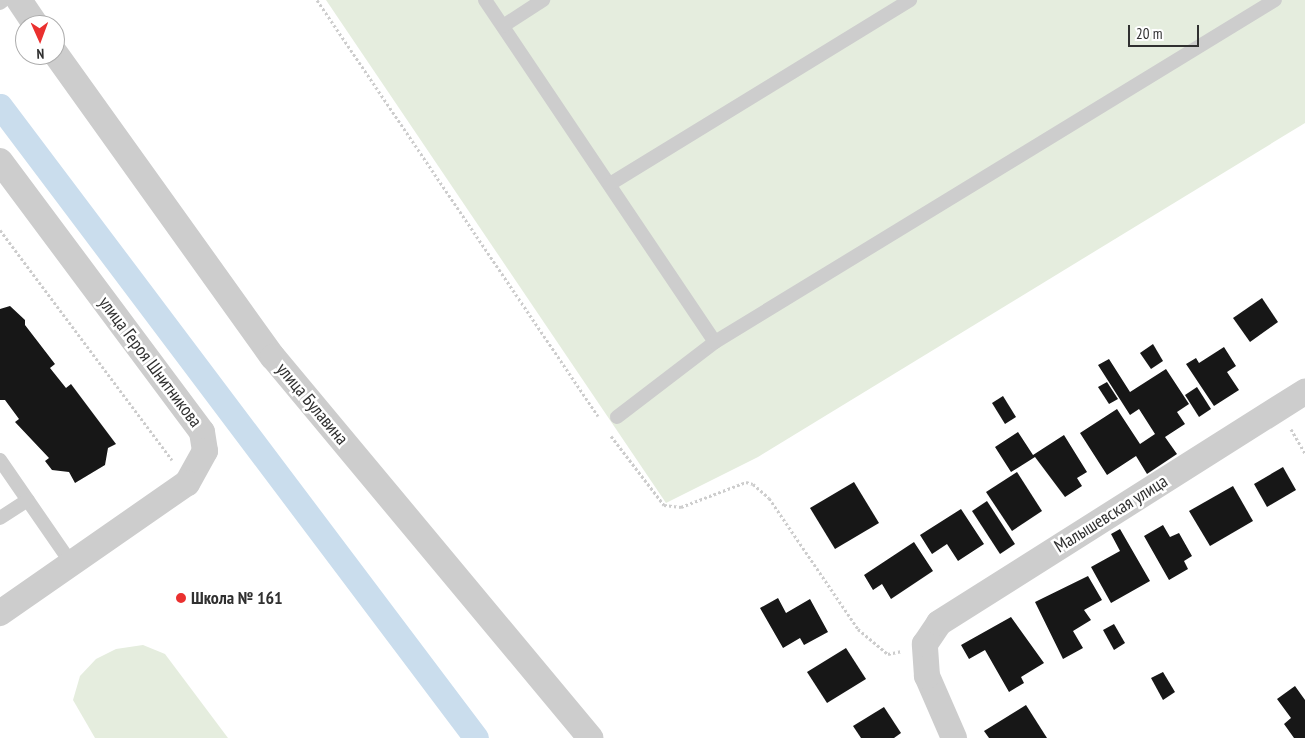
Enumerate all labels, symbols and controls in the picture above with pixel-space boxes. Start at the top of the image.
north arrow [15,15,65,65]
scale bar [1130,15,1201,47]
text: 20 m [1136,24,1162,43]
text: N [36,45,45,63]
street label: улица Героя Шнитникова [94,292,206,432]
street label: улица Булавина [272,359,352,449]
street label: Малышевская улица [1050,471,1172,557]
place label: Школа № 161 [191,587,283,609]
marker: Школа № 161 [175,592,187,604]

